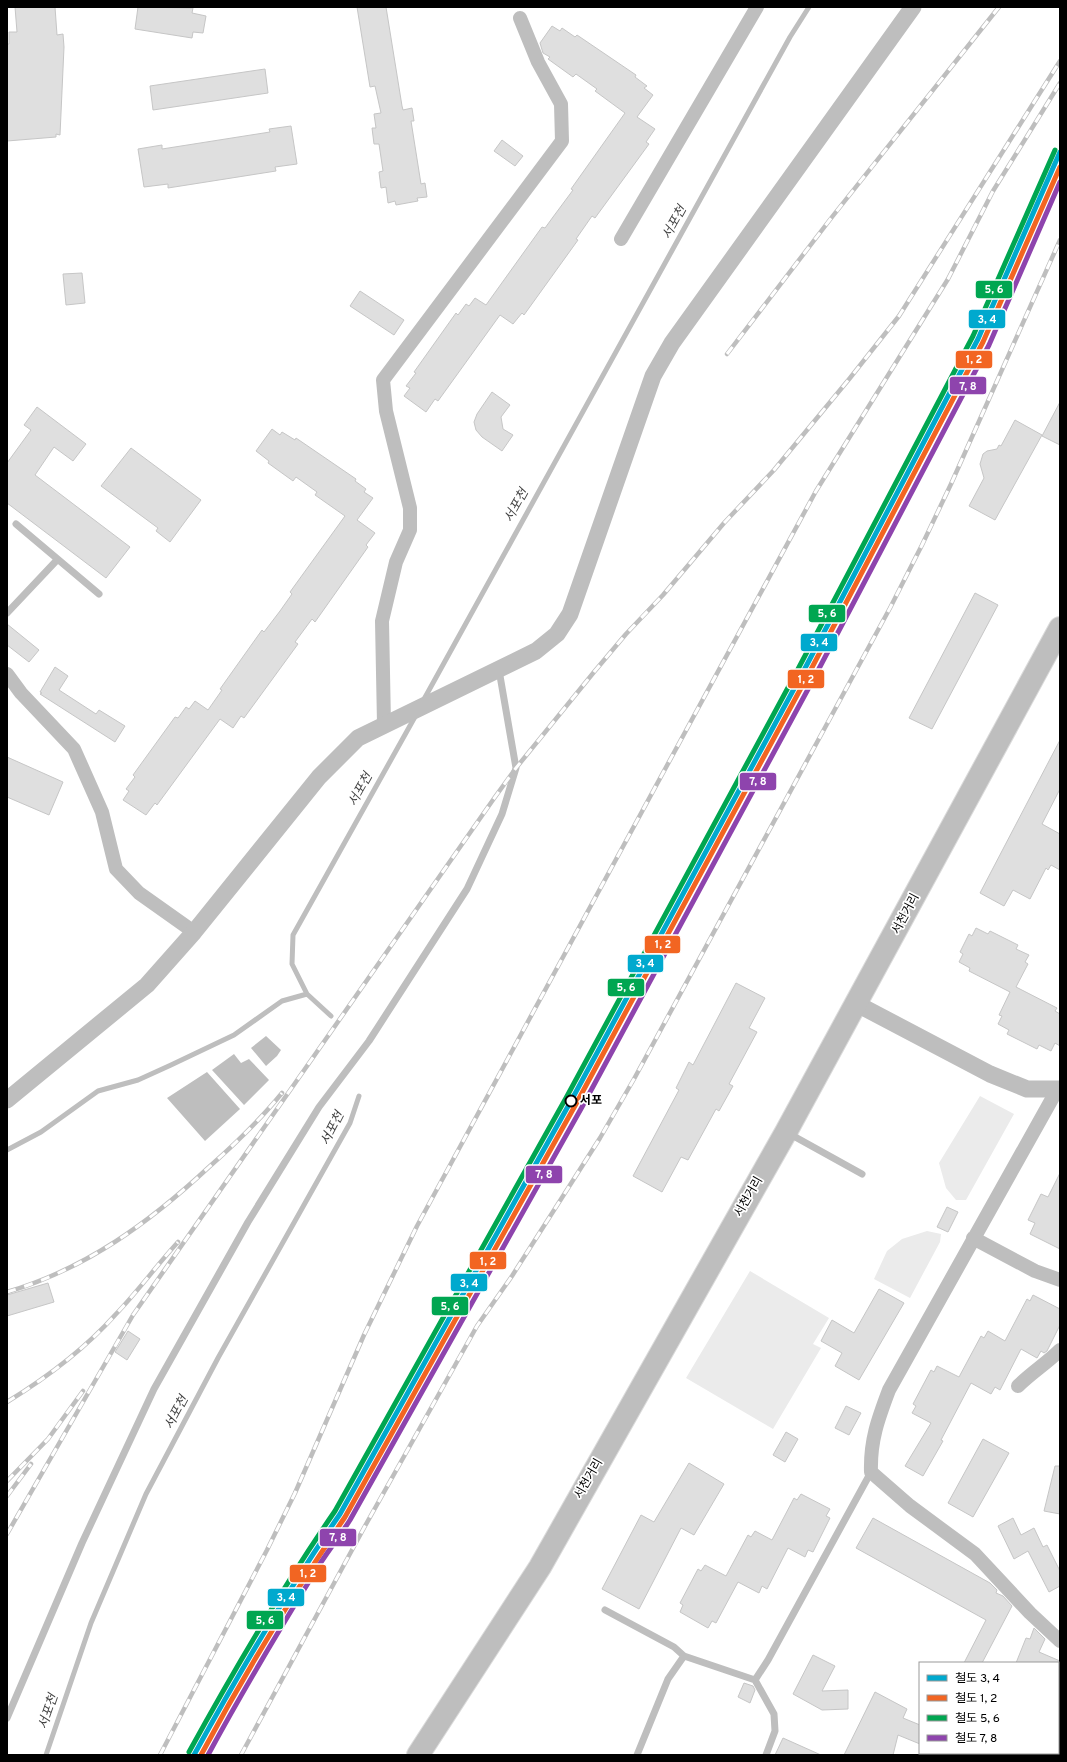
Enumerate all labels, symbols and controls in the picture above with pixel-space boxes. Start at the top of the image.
water label: 서포천 [659,203,691,243]
line badge: 5, 6 [975,280,1013,299]
text: 5, 6 [985,283,1004,297]
line badge: 3, 4 [968,309,1006,329]
text: 3, 4 [978,313,996,327]
line badge: 1, 2 [955,350,993,369]
text: 1, 2 [966,353,982,367]
line badge: 7, 8 [949,376,987,395]
text: 7, 8 [959,380,977,394]
water label: 서포천 [501,486,533,526]
line badge: 5, 6 [808,604,846,623]
text: 5, 6 [818,607,837,621]
line badge: 3, 4 [800,633,838,652]
text: 3, 4 [810,636,828,650]
line badge: 1, 2 [787,669,825,689]
text: 1, 2 [798,673,814,687]
water label: 서포천 [345,770,377,810]
line badge: 7, 8 [739,772,777,791]
text: 7, 8 [749,775,767,789]
street label: 서천거리 [889,891,923,937]
line badge: 1, 2 [644,935,681,954]
text: 1, 2 [655,938,671,952]
line badge: 3, 4 [627,954,664,973]
text: 3, 4 [636,957,654,971]
line badge: 5, 6 [607,978,645,997]
text: 5, 6 [617,981,636,995]
place label: 서포 [580,1093,602,1109]
marker: 서포 [564,1094,578,1108]
water label: 서포천 [318,1108,349,1149]
line badge: 7, 8 [525,1165,563,1184]
text: 7, 8 [535,1168,553,1182]
street label: 서천거리 [731,1174,767,1220]
line badge: 1, 2 [469,1251,507,1270]
text: 1, 2 [480,1255,496,1269]
line badge: 3, 4 [450,1273,488,1292]
text: 3, 4 [460,1277,478,1291]
line badge: 5, 6 [431,1296,469,1316]
text: 5, 6 [441,1300,460,1314]
water label: 서포천 [162,1392,193,1433]
street label: 서천거리 [571,1456,607,1502]
line badge: 7, 8 [319,1528,357,1547]
text: 7, 8 [329,1531,347,1545]
line badge: 1, 2 [289,1564,327,1583]
text: 1, 2 [300,1567,316,1581]
line badge: 3, 4 [267,1588,305,1607]
text: 3, 4 [277,1591,295,1605]
line badge: 5, 6 [246,1610,284,1630]
text: 5, 6 [256,1614,275,1628]
legend [919,1662,1059,1754]
text: 철도 3, 4 [955,1671,1000,1687]
water label: 서포천 [36,1691,63,1732]
text: 철도 1, 2 [955,1691,997,1707]
text: 철도 5, 6 [955,1711,1000,1727]
text: 철도 7, 8 [955,1731,997,1747]

